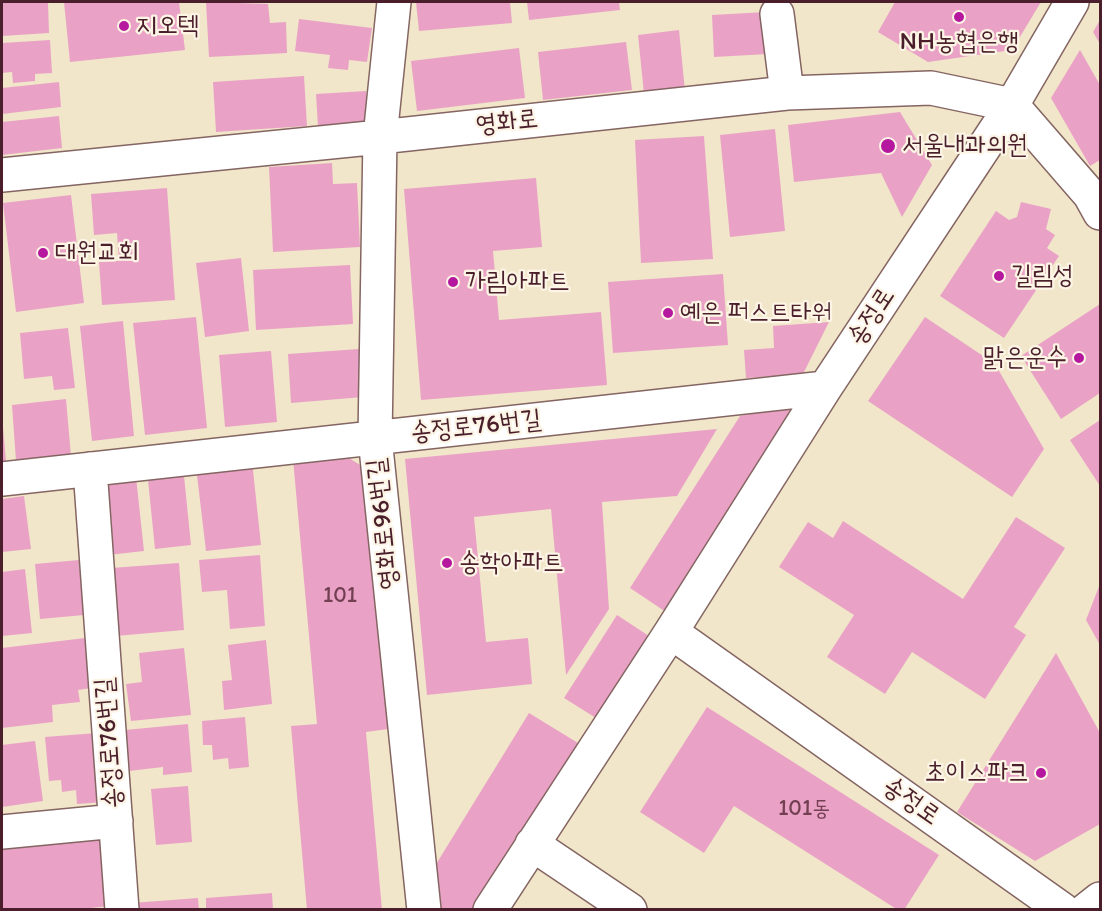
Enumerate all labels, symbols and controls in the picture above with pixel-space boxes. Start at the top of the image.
place label: 지오텍 [136,10,199,42]
marker: NH농협은행 [952,10,966,24]
marker: 지오텍 [117,19,131,33]
place label: NH농협은행 [899,26,1019,58]
street label: 영화로 [474,104,540,142]
place label: 서울내과의원 [902,130,1028,162]
marker: 서울내과의원 [879,137,897,155]
place label: 대원교회 [55,237,139,269]
marker: 대원교회 [36,246,50,260]
place label: 길림성 [1011,260,1074,292]
place label: 가림아파트 [465,266,570,298]
marker: 길림성 [992,269,1006,283]
marker: 가림아파트 [446,275,460,289]
street label: 송정로 [842,282,902,352]
place label: 예은 퍼스트타워 [680,297,832,329]
marker: 예은 퍼스트타워 [661,306,675,320]
place label: 맑은운수 [983,342,1067,374]
marker: 맑은운수 [1072,351,1086,365]
street label: 송정로76번길 [409,405,543,449]
street label: 영화로96번길 [362,457,406,591]
place label: 송학아파트 [459,547,564,579]
marker: 송학아파트 [440,556,454,570]
house number: 101 [323,583,357,609]
street label: 송정로76번길 [90,676,130,810]
place label: 초이스파크 [924,757,1029,789]
marker: 초이스파크 [1034,766,1048,780]
street label: 송정로 [876,771,946,833]
house number: 101동 [778,796,830,822]

